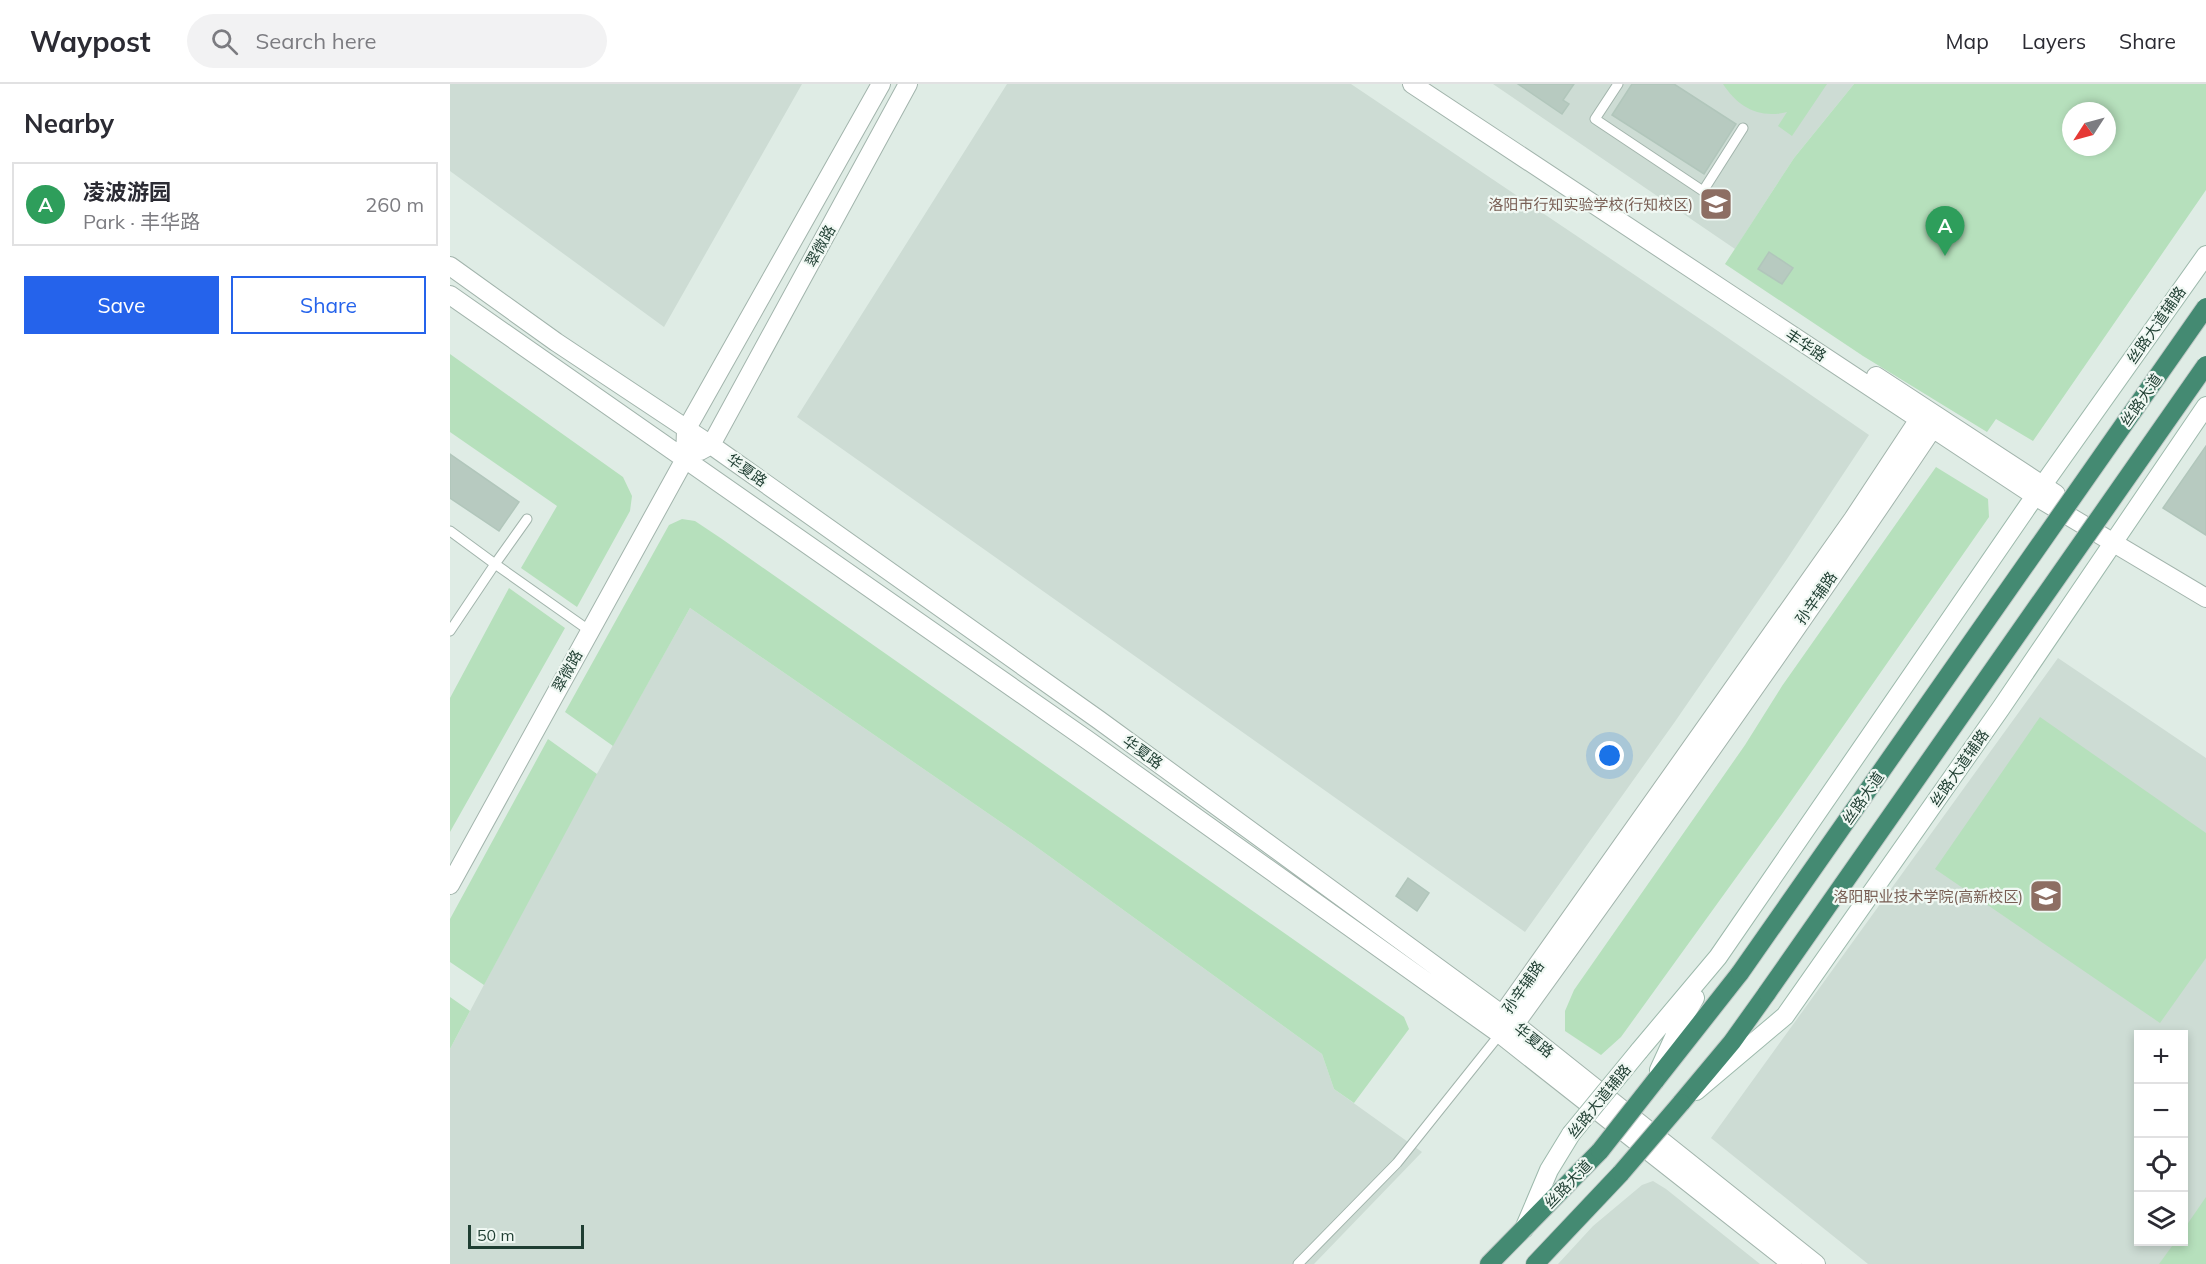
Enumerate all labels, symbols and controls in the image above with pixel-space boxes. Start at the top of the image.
search box [187,14,607,68]
text: Waypost [30,24,151,59]
icon: search [208,25,241,58]
text: Search here [256,27,377,55]
text: Map [1946,28,1989,54]
text: Layers [2022,28,2086,54]
text: Share [2119,28,2176,54]
north arrow [2062,102,2116,156]
text: Nearby [24,107,114,140]
text: 凌波游园 [83,178,171,206]
school or university icon: 洛阳市行知实验学校(行知校区) [1698,186,1734,222]
text: A [38,192,53,217]
text: 260 m [365,192,424,217]
place label: 洛阳市行知实验学校(行知校区) [1488,195,1693,214]
pin: A [1926,206,1964,256]
text: Park · 丰华路 [83,209,200,234]
street label: 翠微路 [801,222,839,270]
button: Save [24,276,219,334]
button: Share [231,276,426,334]
street label: 丝路大道辅路 [2122,283,2190,367]
street label: 丰华路 [1782,325,1830,365]
street label: 丝路大道 [2116,370,2166,430]
street label: 华夏路 [723,449,771,491]
street label: 孙辛辅路 [1791,568,1841,628]
street label: 翠微路 [548,647,586,695]
street label: 丝路大道辅路 [1925,726,1993,810]
street label: 华夏路 [1119,731,1167,773]
your location [1595,741,1624,770]
street label: 丝路大道 [1838,768,1888,828]
school or university icon: 洛阳职业技术学院(高新校区) [2028,878,2064,914]
place label: 洛阳职业技术学院(高新校区) [1833,887,2023,906]
street label: 孙辛辅路 [1498,957,1548,1017]
street label: 华夏路 [1510,1019,1558,1061]
map controls [2134,1030,2188,1246]
button: + [2134,1030,2188,1084]
street label: 丝路大道辅路 [1563,1060,1635,1142]
button: − [2134,1084,2188,1138]
button: locate [2134,1138,2188,1192]
street label: 丝路大道 [1540,1156,1596,1212]
button: layers [2134,1192,2188,1246]
scale bar [468,1222,584,1250]
text: 50 m [477,1225,514,1245]

